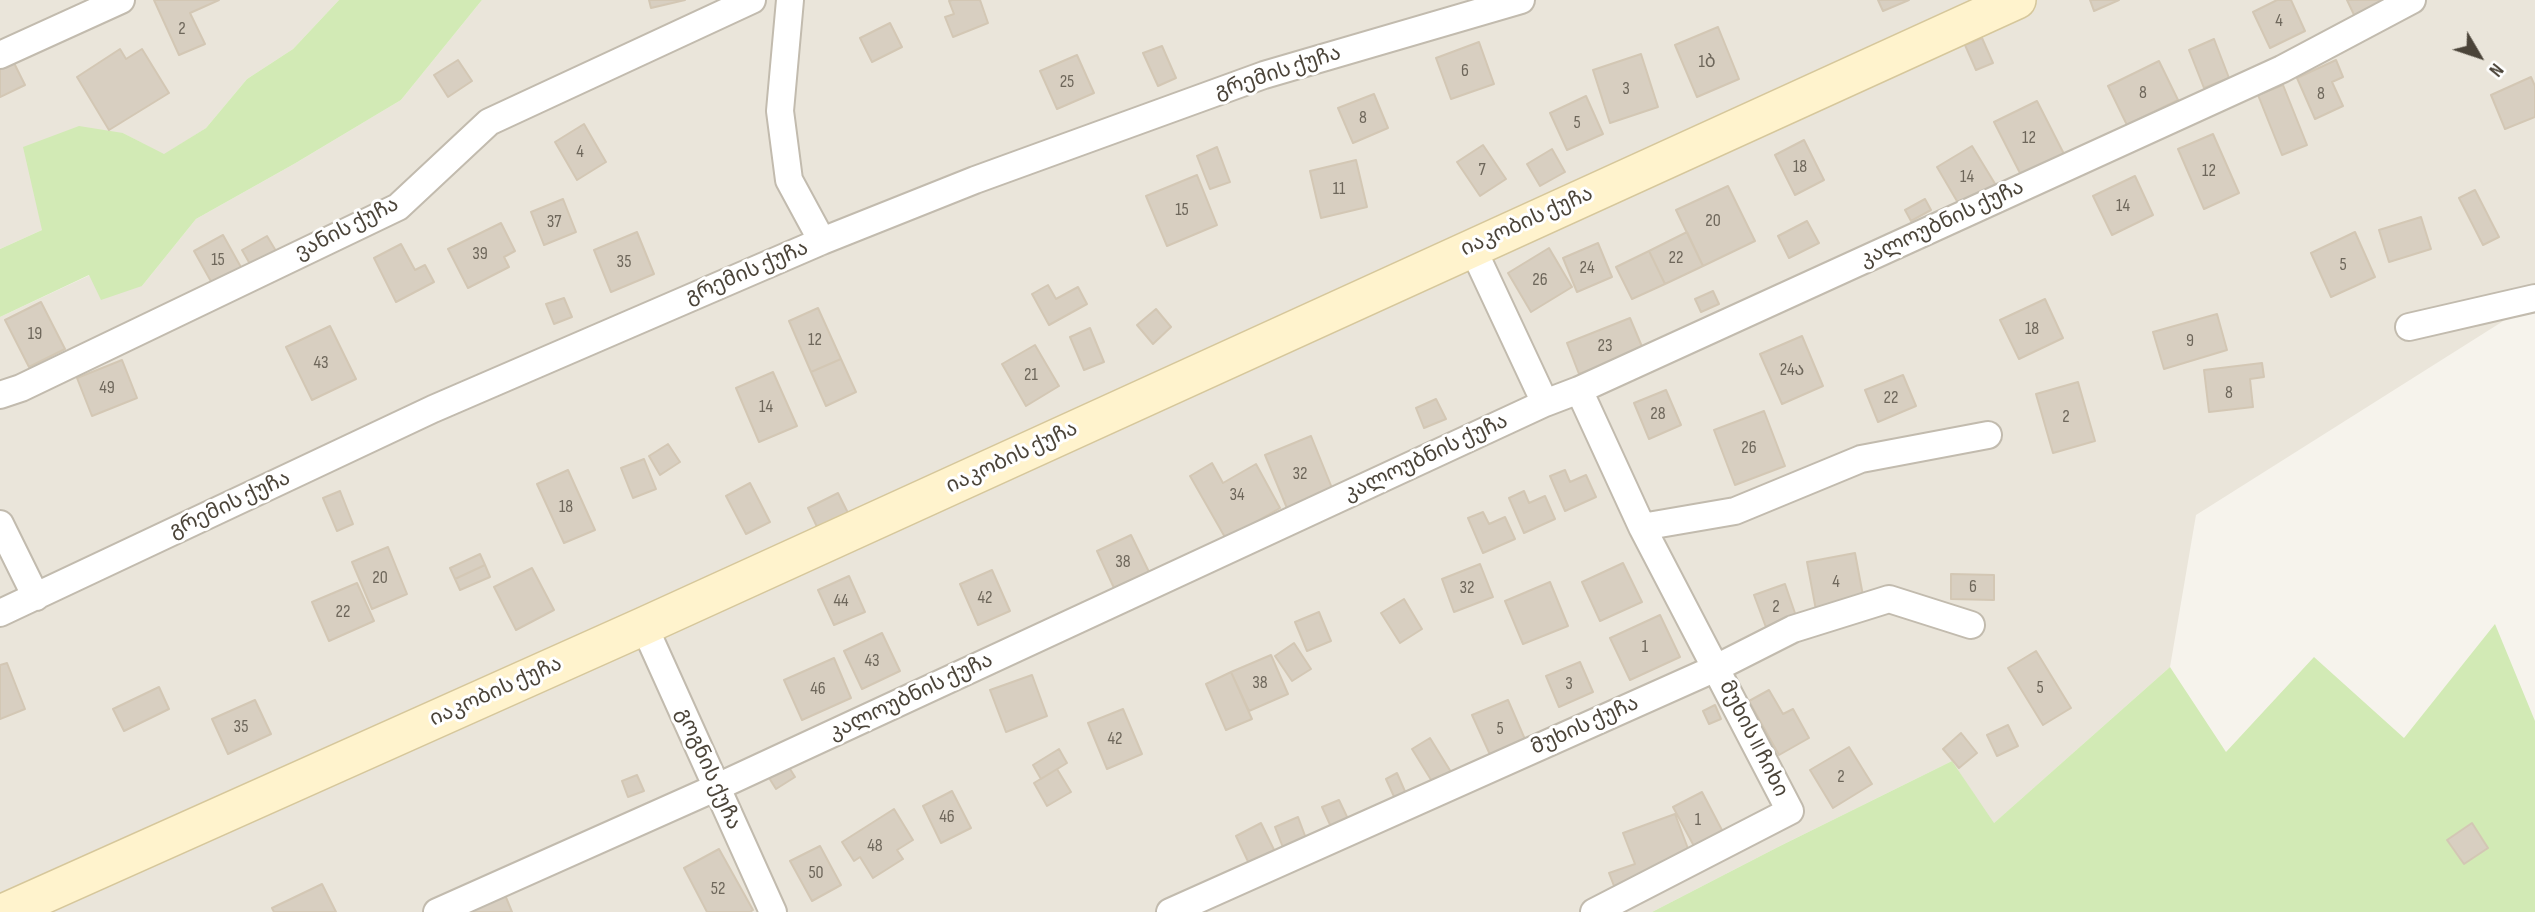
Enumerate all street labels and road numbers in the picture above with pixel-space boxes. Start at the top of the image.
street label: გრემის ქუჩა [1212,41,1344,105]
street label: კალოუბნის ქუჩა [1856,175,2028,273]
street label: იაკობის ქუჩა [1457,182,1597,262]
street label: ვანის ქუჩა [291,192,403,266]
street label: გრემის ქუჩა [682,236,812,310]
street label: კალოუბნის ქუჩა [1340,409,1512,507]
street label: იაკობის ქუჩა [942,417,1082,499]
street label: გრემის ქუჩა [165,466,295,544]
street label: კალოუბნის ქუჩა [825,648,997,746]
street label: იაკობის ქუჩა [426,652,566,732]
street label: მუხის II ჩიხი [1713,677,1793,801]
street label: მუხის ქუჩა [1527,691,1643,761]
street label: გოგნის ქუჩა [670,704,746,834]

